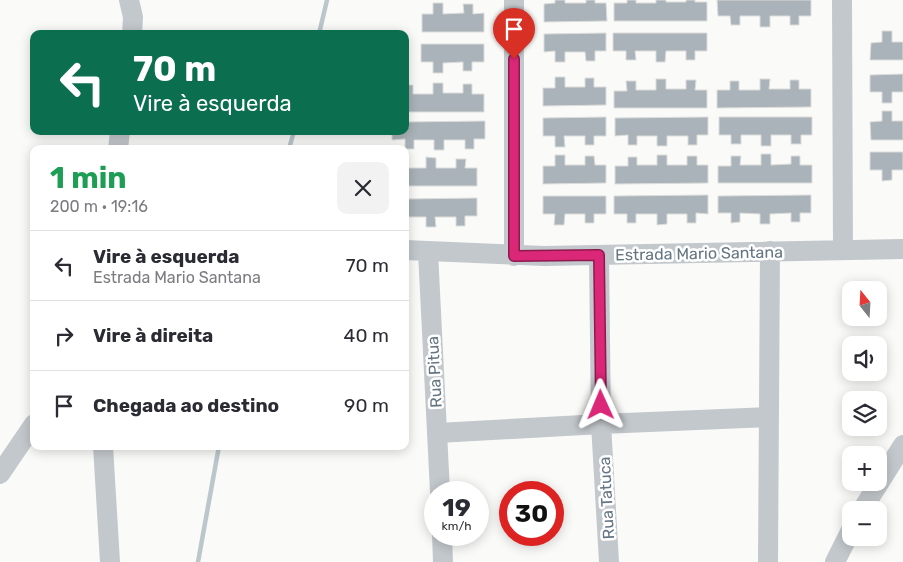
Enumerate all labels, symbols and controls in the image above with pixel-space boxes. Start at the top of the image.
pin [493,8,535,59]
icon: arrive [500,15,528,43]
text: 70 m [133,48,216,90]
icon: left [50,50,115,115]
text: Vire à esquerda [133,90,292,117]
text: 1 min [50,160,127,196]
button: close [337,162,389,214]
text: 200 m · 19:16 [50,197,148,216]
street label: Estrada Mario Santana [615,243,783,264]
text: Vire à esquerda [93,245,240,268]
icon: left [50,252,78,280]
text: 70 m [346,254,389,277]
text: Estrada Mario Santana [93,268,261,287]
north arrow [842,281,888,326]
map controls [842,281,887,546]
icon: right [50,322,78,350]
text: Vire à direita [93,324,213,347]
text: 40 m [344,324,389,347]
street label: Rua Pitua [423,336,446,408]
button: sound [842,336,887,381]
position arrow [574,378,626,430]
button: layers [842,391,887,436]
icon: arrive [50,392,78,420]
text: Chegada ao destino [93,394,279,417]
text: 90 m [344,394,389,417]
button: + [842,446,887,491]
street label: Rua Tatuca [595,456,618,540]
speed limit sign: 30 [499,481,564,546]
text: 19 [442,493,471,522]
button: − [842,501,887,546]
text: km/h [442,519,471,533]

